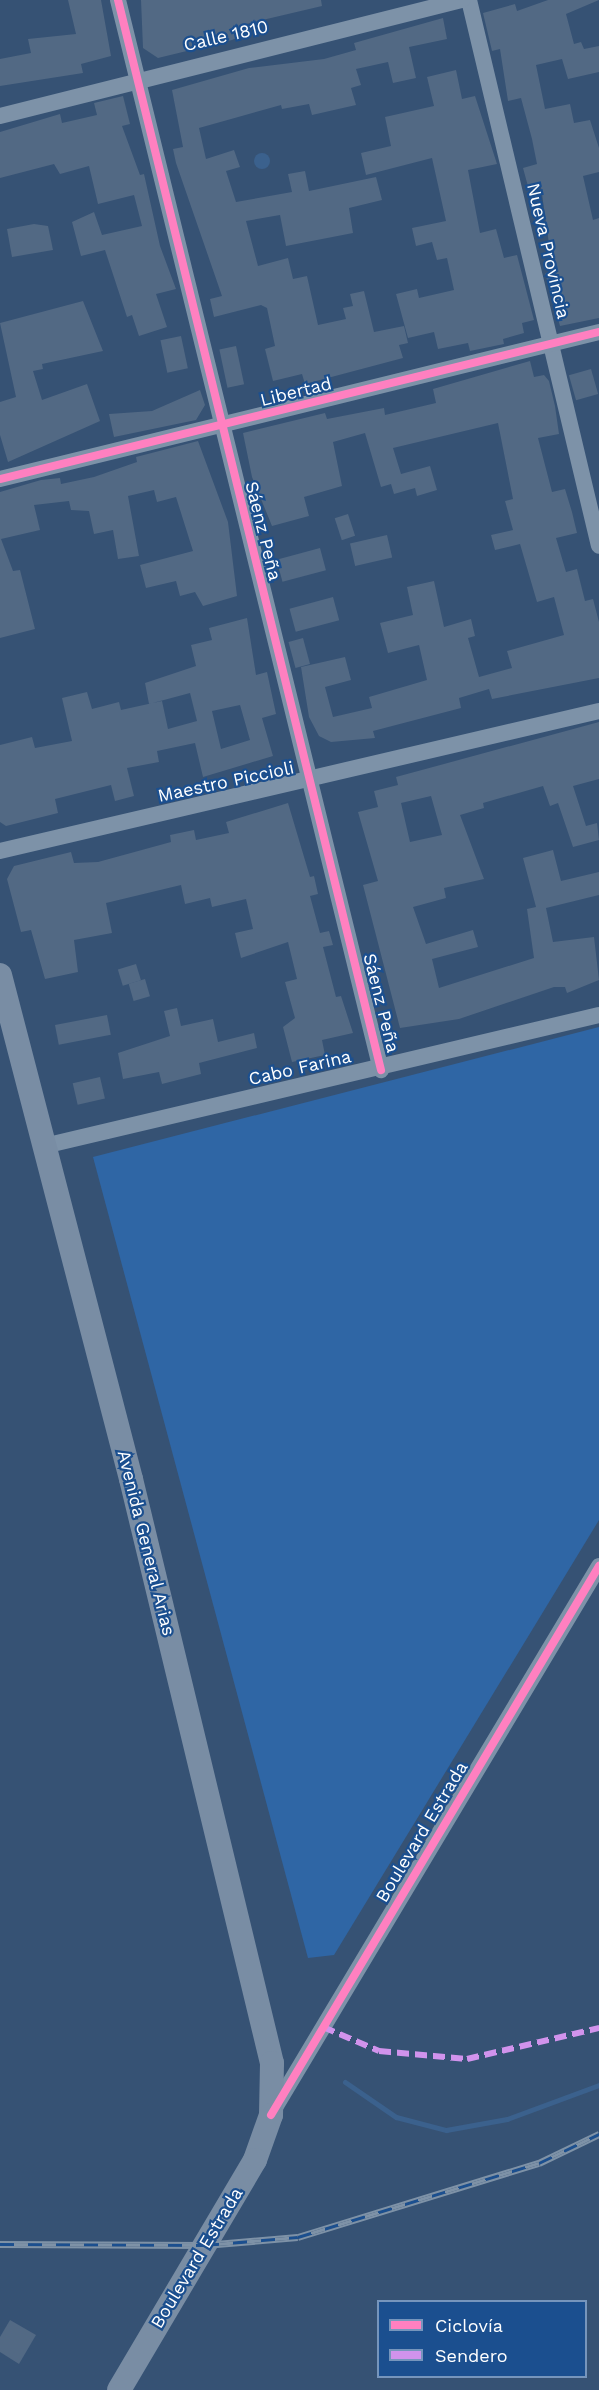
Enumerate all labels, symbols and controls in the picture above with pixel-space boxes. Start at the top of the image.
street label: Calle 1810 [181,16,271,56]
street label: Nueva Provincia [522,181,574,321]
street label: Libertad [258,373,334,411]
street label: Sáenz Peña [240,479,286,583]
street label: Maestro Piccioli [156,757,296,807]
street label: Sáenz Peña [358,951,404,1055]
street label: Cabo Farina [247,1046,353,1090]
street label: Avenida General Arias [112,1447,180,1639]
street label: Boulevard Estrada [371,1758,473,1906]
street label: Boulevard Estrada [146,2184,248,2332]
legend [377,2300,587,2378]
text: Ciclovía [435,2315,503,2336]
text: Sendero [435,2345,508,2366]

